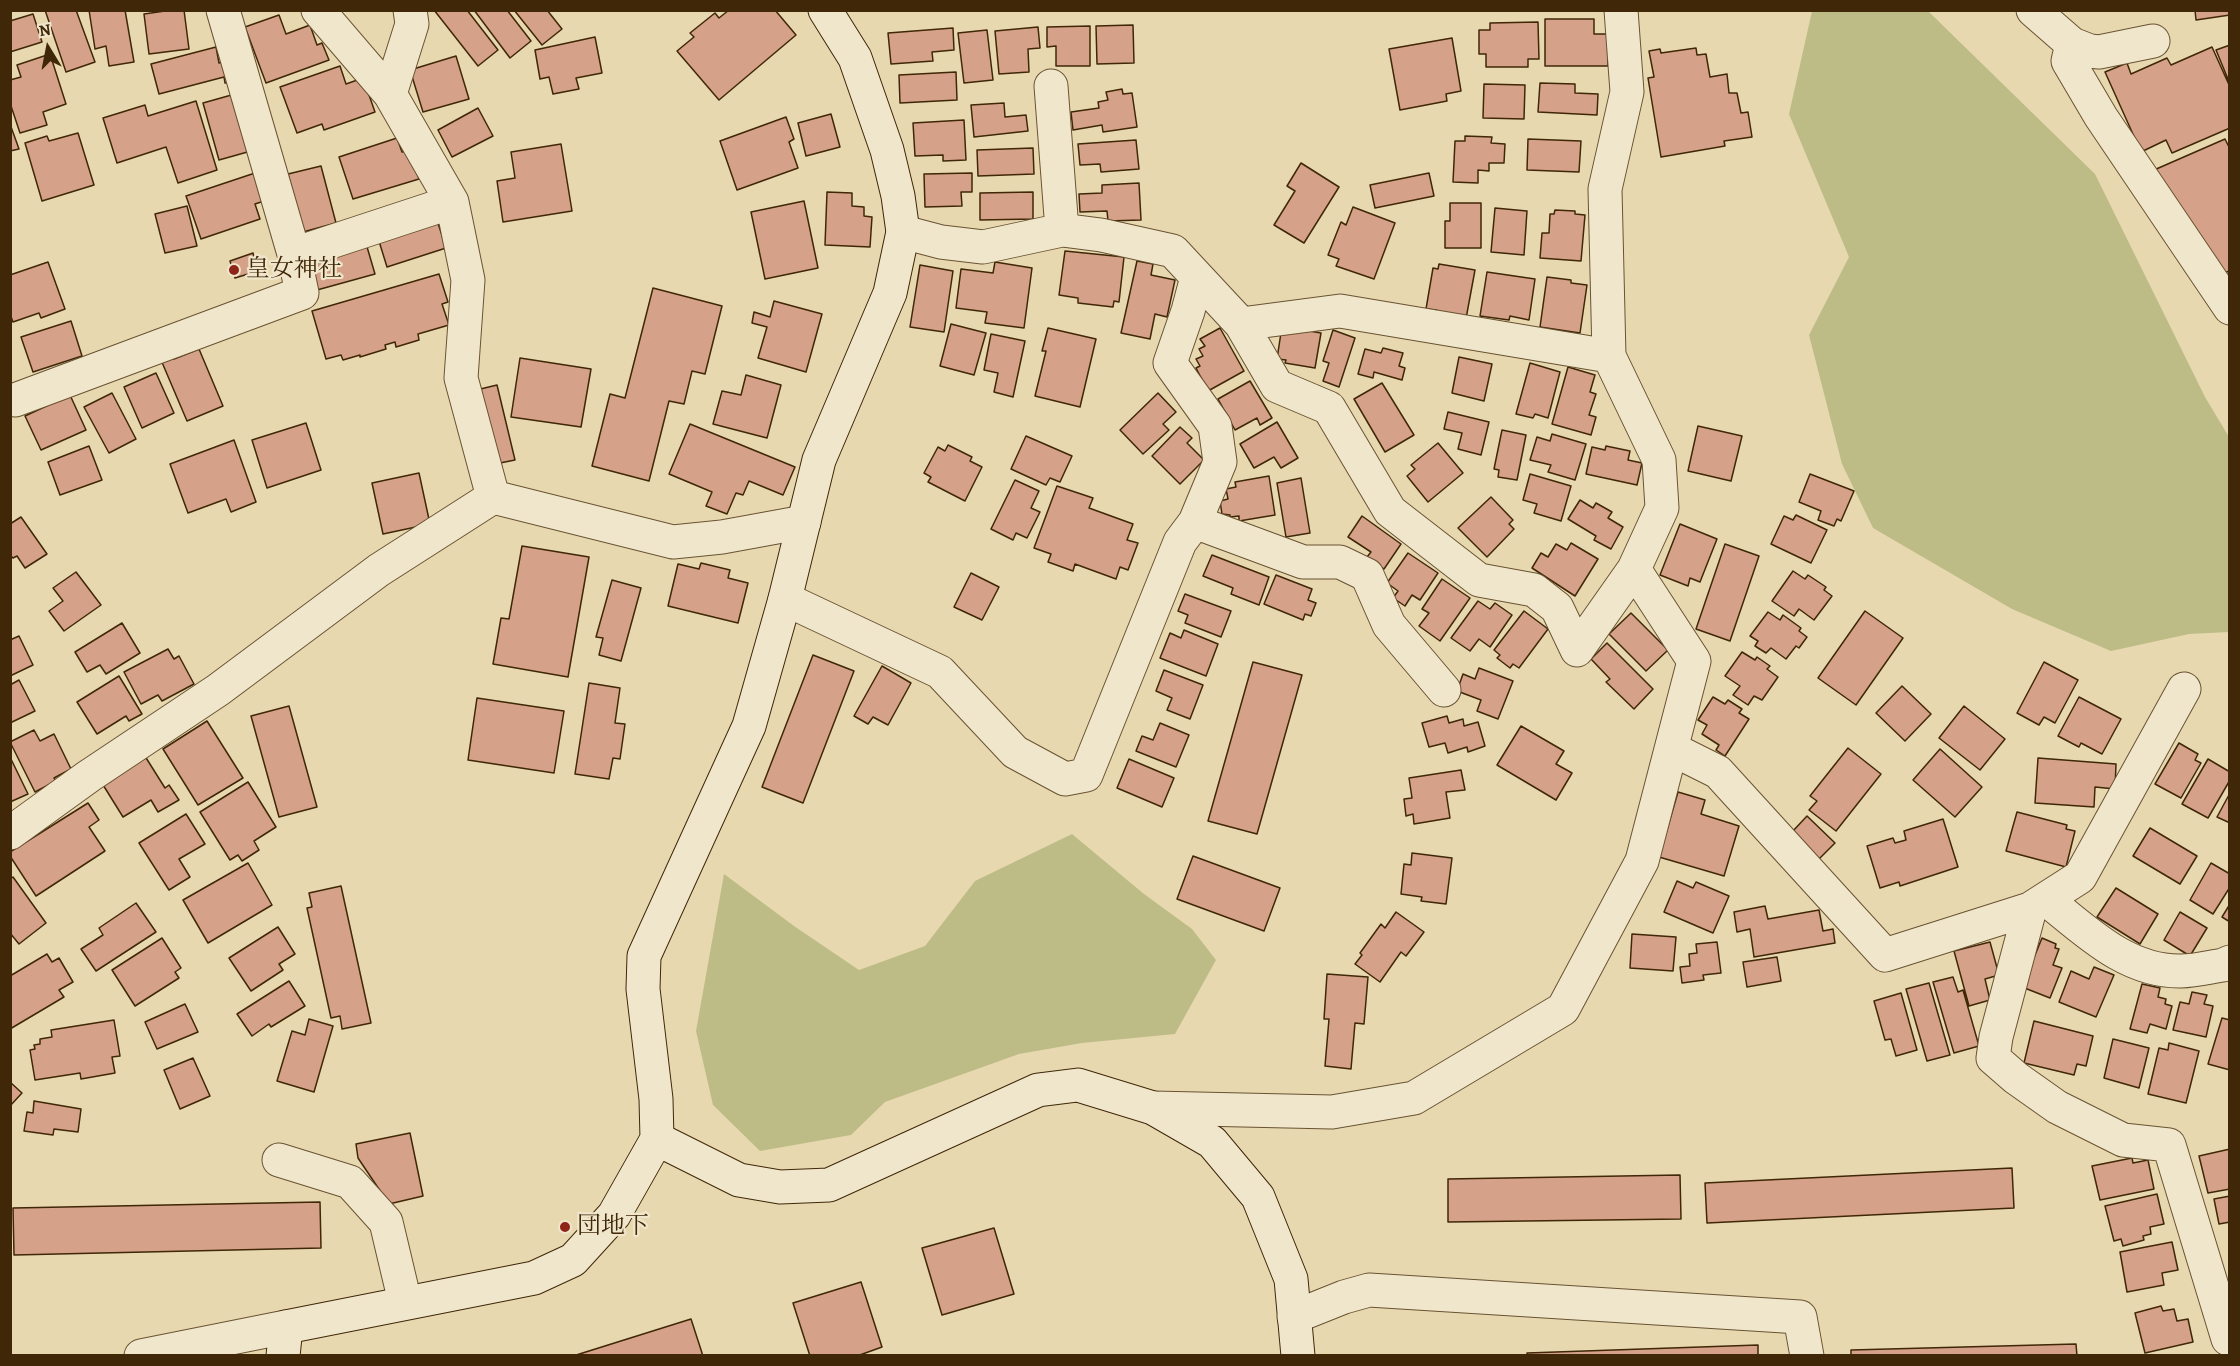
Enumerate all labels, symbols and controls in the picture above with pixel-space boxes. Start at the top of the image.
north arrow [18,18,78,78]
text: N [37,18,53,42]
place label: 皇女神社 [246,256,342,284]
marker: 皇女神社 [227,263,241,277]
place label: 団地下 [577,1213,649,1241]
marker: 団地下 [558,1220,572,1234]

